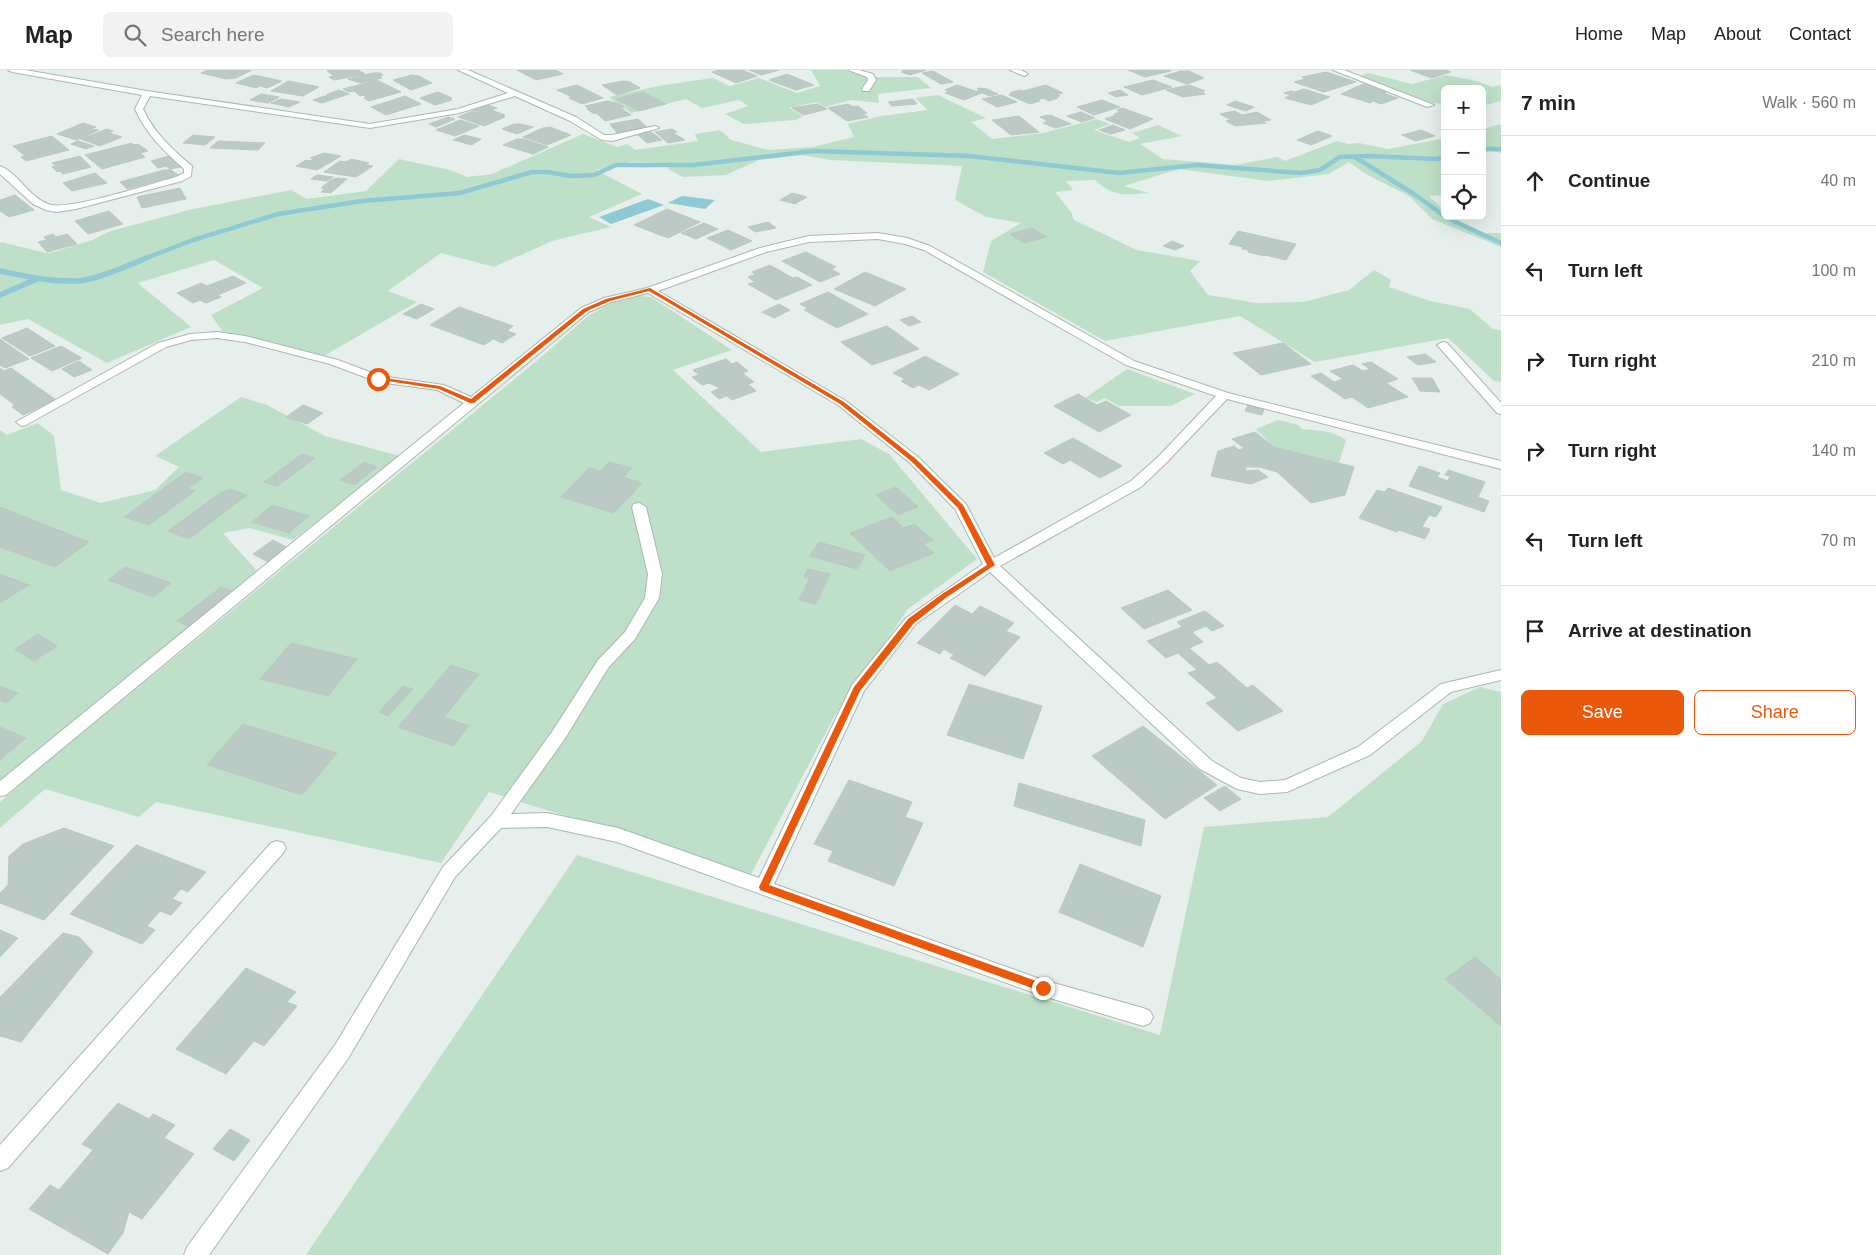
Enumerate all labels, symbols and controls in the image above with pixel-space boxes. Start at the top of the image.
search box [103,12,453,57]
text: Map [25,21,73,48]
icon: search [121,21,149,49]
text: Search here [161,24,265,45]
text: Home [1575,24,1623,44]
text: Map [1651,24,1686,44]
text: About [1714,24,1761,44]
text: Contact [1789,24,1851,44]
map controls [1441,85,1486,220]
button: + [1441,85,1486,130]
text: 7 min [1521,91,1576,114]
text: Walk · 560 m [1762,94,1856,111]
button: − [1441,130,1486,175]
icon: ahead [1521,167,1549,195]
text: Continue [1568,170,1650,191]
text: 40 m [1820,172,1856,189]
button: locate [1441,175,1486,220]
icon: left [1521,257,1549,285]
text: Turn left [1568,260,1643,281]
text: 100 m [1812,262,1856,279]
icon: right [1521,347,1549,375]
text: Turn right [1568,350,1656,371]
text: 210 m [1812,352,1856,369]
route start [367,368,390,391]
icon: right [1521,437,1549,465]
text: Turn right [1568,440,1656,461]
text: 140 m [1812,442,1856,459]
icon: left [1521,527,1549,555]
text: Turn left [1568,530,1643,551]
text: 70 m [1820,532,1856,549]
icon: arrive [1521,617,1549,645]
text: Arrive at destination [1568,620,1752,641]
button: Save [1521,690,1684,735]
button: Share [1694,690,1856,735]
route end [1032,977,1055,1000]

